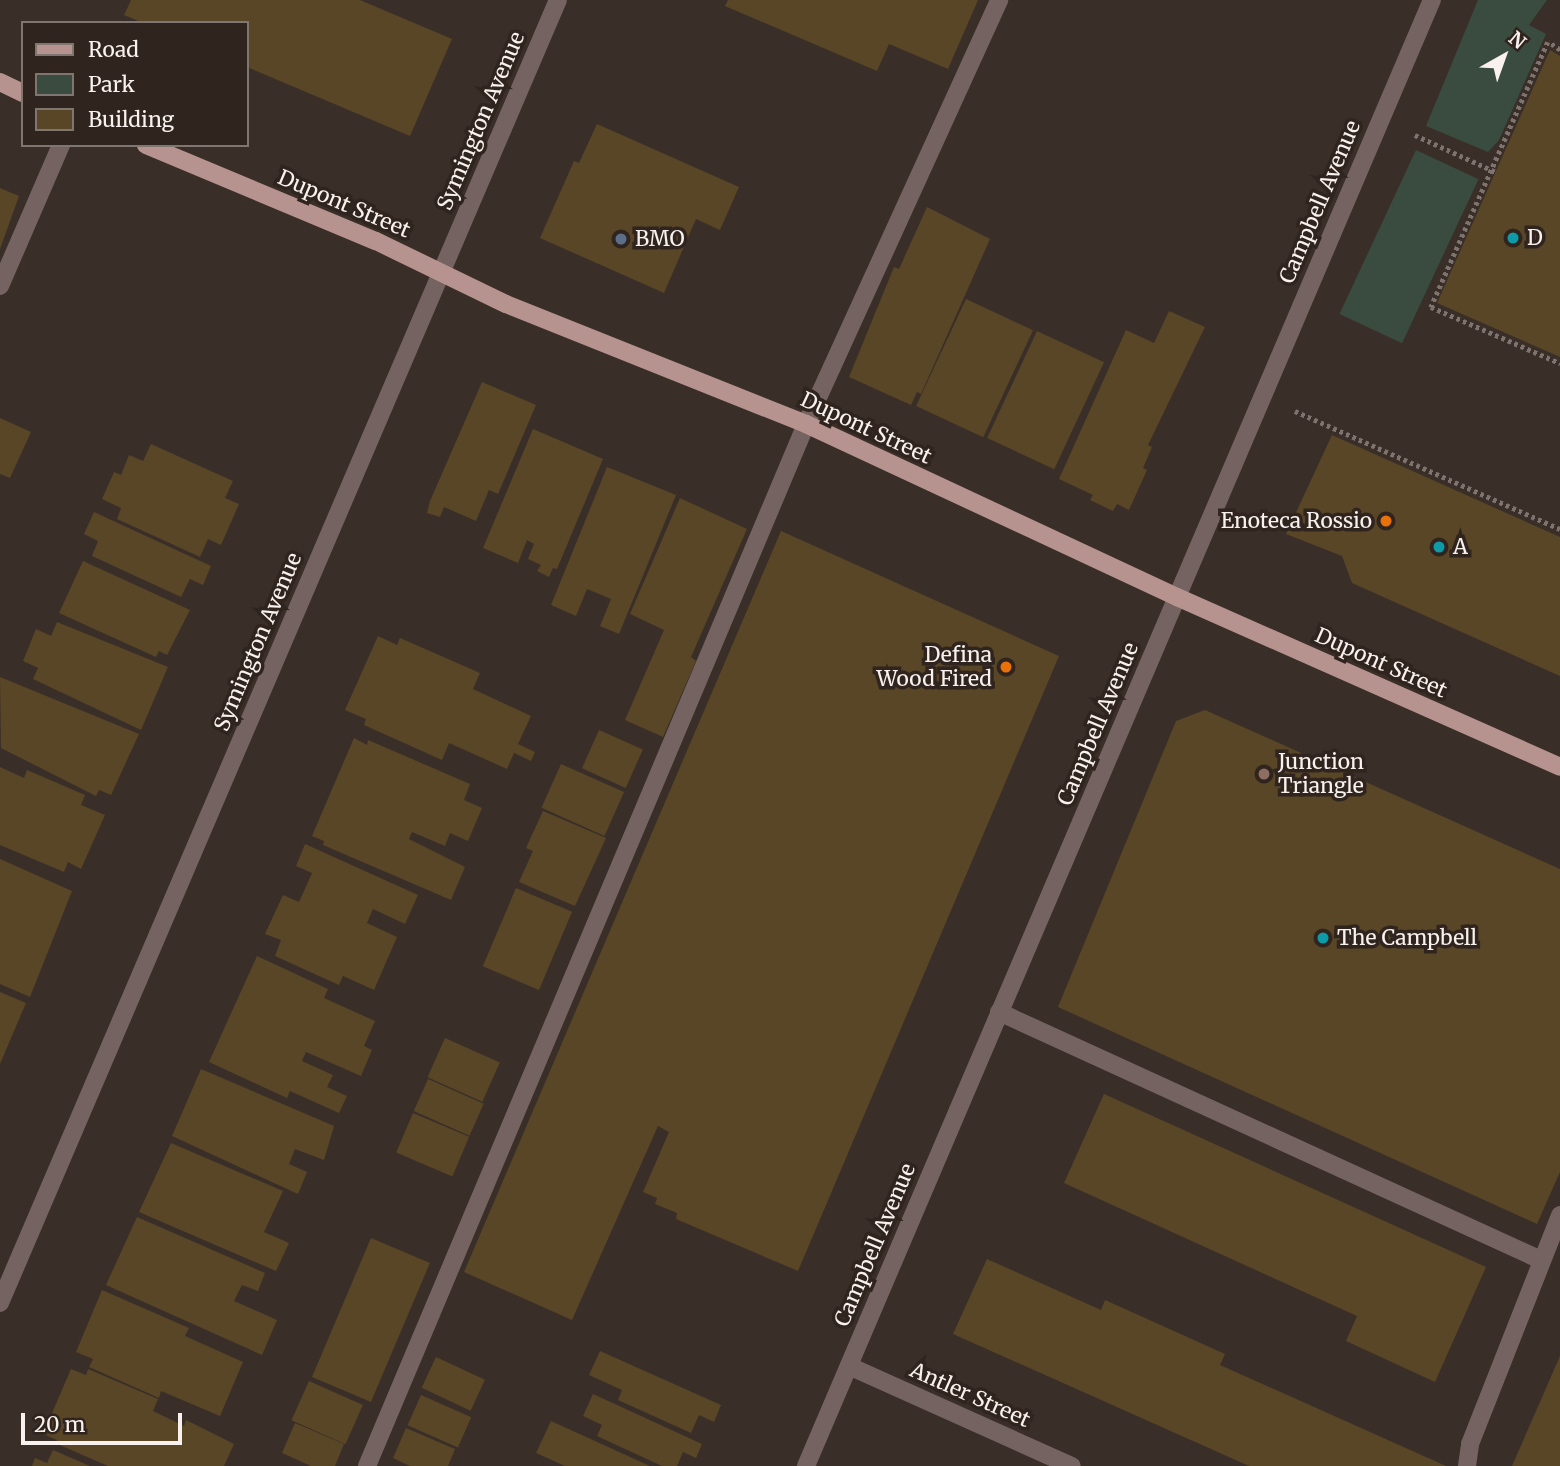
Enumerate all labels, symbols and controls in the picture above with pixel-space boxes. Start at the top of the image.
legend [21,21,248,147]
north arrow [1469,21,1539,91]
text: N [1504,26,1531,54]
street label: Symington Avenue [432,28,530,214]
text: Road [88,36,139,63]
text: Park [88,71,135,98]
text: Building [88,106,174,133]
street label: Campbell Avenue [1274,117,1366,287]
street label: Dupont Street [274,165,414,243]
place label: D [1527,225,1543,251]
place label: BMO [635,226,685,252]
marker: D [1505,230,1521,246]
marker: BMO [613,231,629,247]
street label: Dupont Street [797,387,935,469]
place label: Enoteca Rossio [1221,508,1372,534]
marker: Enoteca Rossio [1378,513,1394,529]
place label: A [1453,534,1468,560]
marker: A [1431,539,1447,555]
street label: Symington Avenue [209,549,307,735]
street label: Dupont Street [1311,623,1451,703]
street label: Campbell Avenue [1052,639,1144,809]
place label: Defina Wood Fired [877,642,992,692]
marker: Defina Wood Fired [998,659,1014,675]
place label: Junction Triangle [1278,749,1364,799]
marker: Junction Triangle [1256,766,1272,782]
place label: The Campbell [1337,925,1477,951]
marker: The Campbell [1315,930,1331,946]
street label: Campbell Avenue [829,1160,921,1330]
street label: Antler Street [906,1357,1034,1433]
scale bar [24,1400,186,1444]
text: 20 m [34,1411,85,1438]

